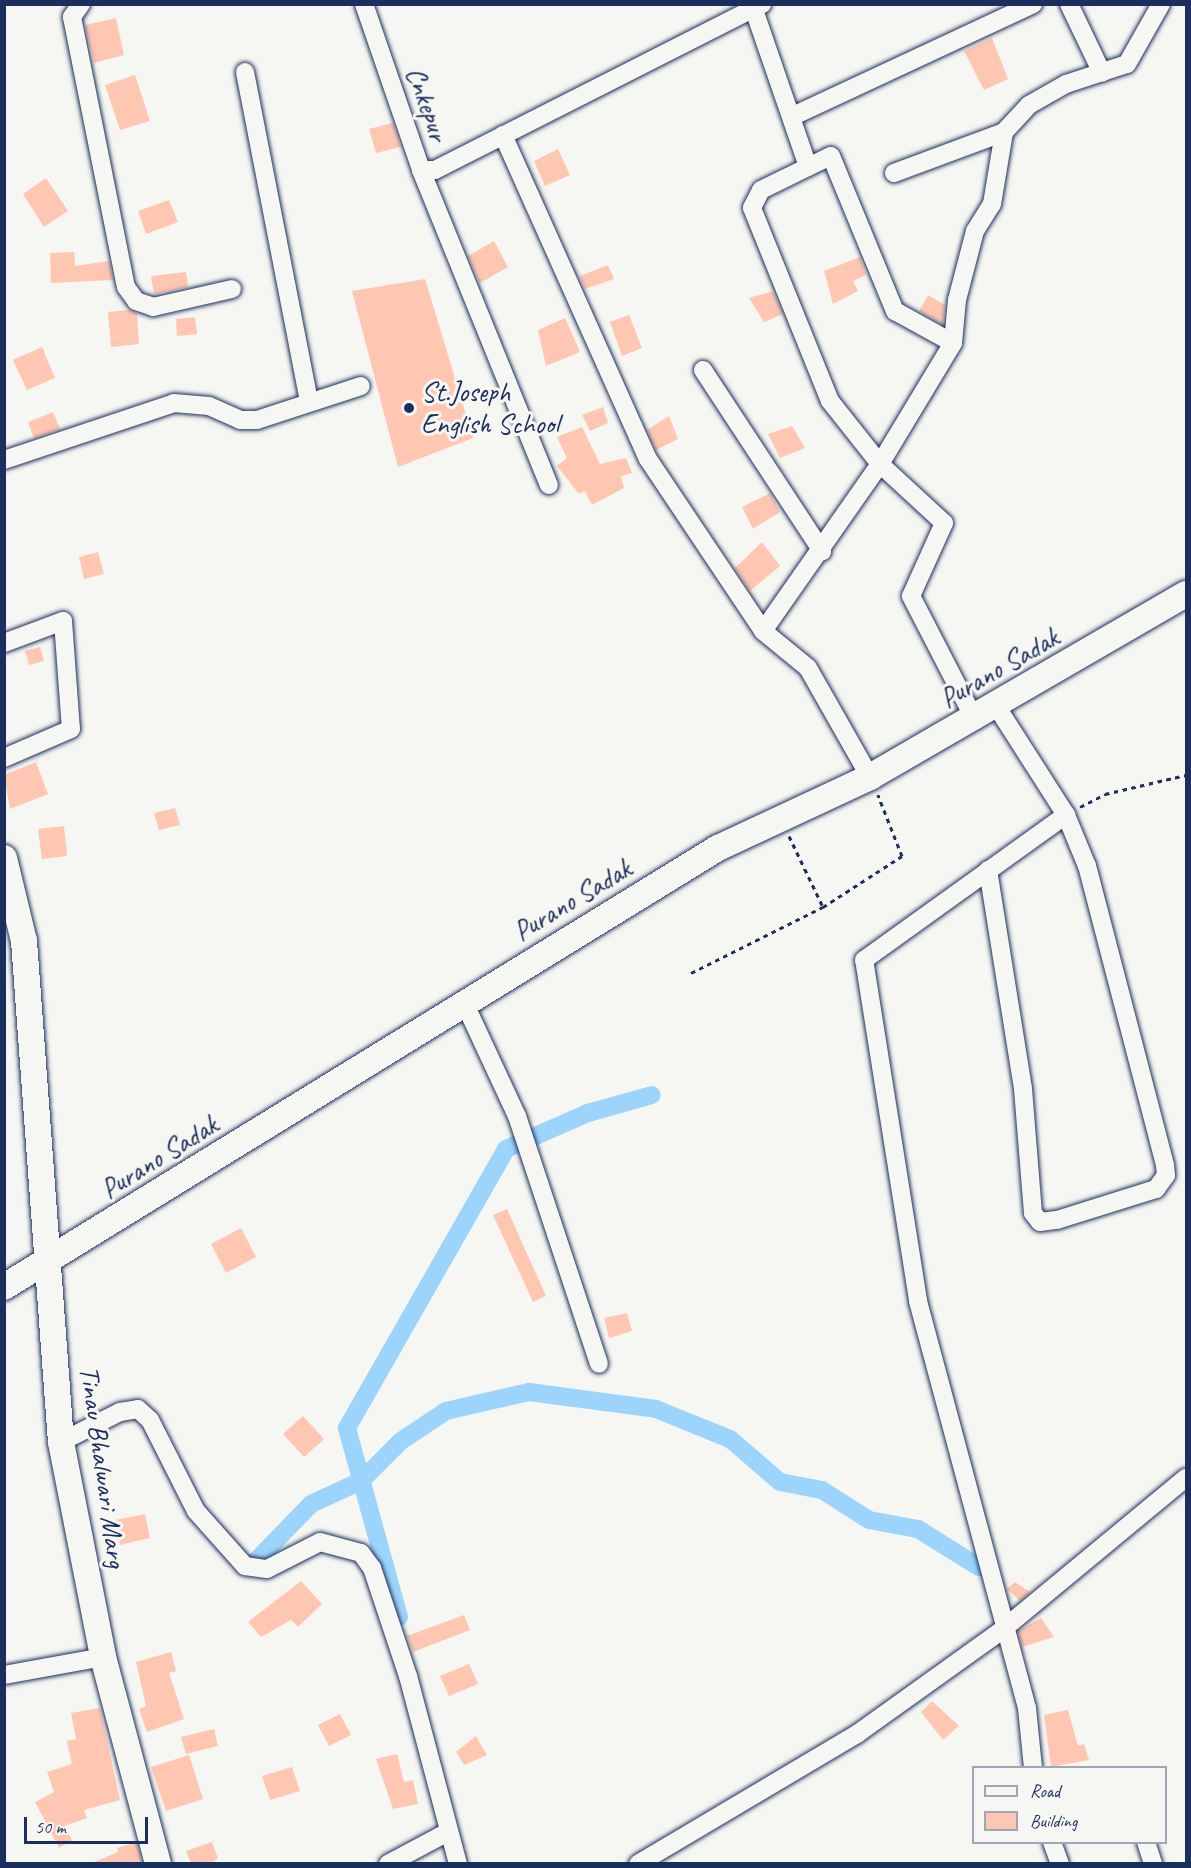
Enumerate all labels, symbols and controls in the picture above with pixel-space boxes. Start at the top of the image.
street label: Cnkepur [399,63,455,145]
place label: St.Joseph English School [421,375,558,441]
marker: St.Joseph English School [402,401,416,415]
street label: Purano Sadak [934,621,1064,715]
street label: Purano Sadak [507,852,637,948]
street label: Purano Sadak [95,1108,223,1206]
street label: Tinau Bhalwari Marg [72,1364,134,1570]
legend [972,1766,1167,1844]
text: Road [1030,1780,1060,1802]
scale bar [27,1805,152,1843]
text: Building [1030,1810,1077,1832]
text: 50 m [35,1816,66,1838]

